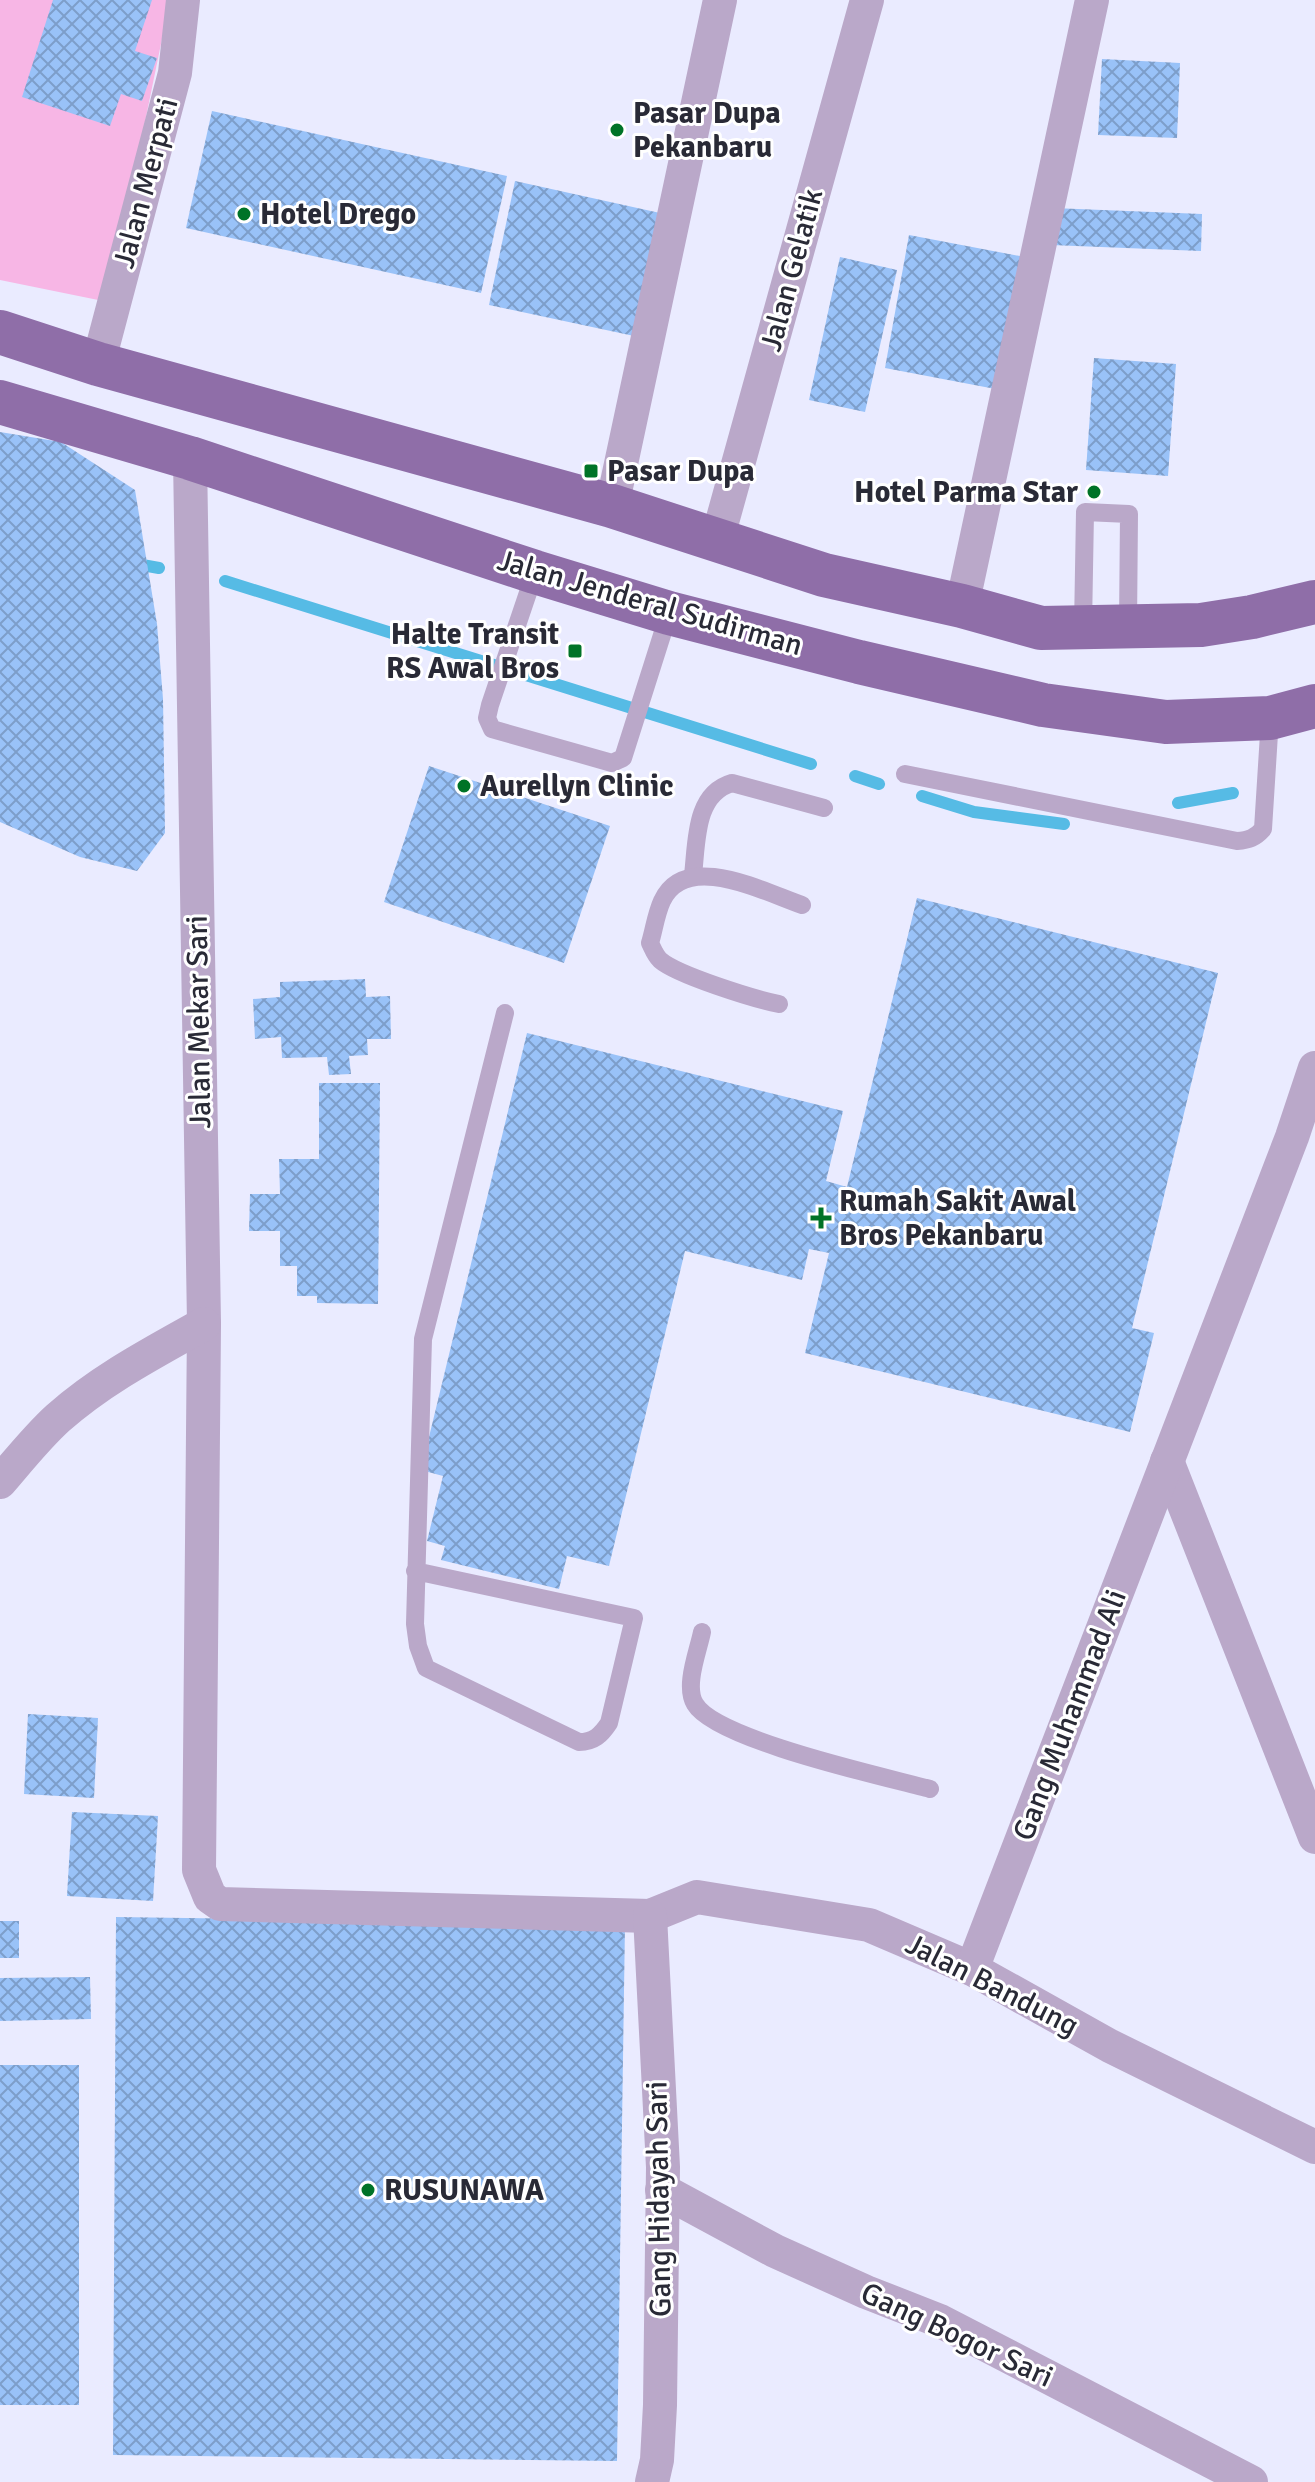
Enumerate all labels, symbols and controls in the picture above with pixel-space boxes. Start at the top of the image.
street label: Jalan Merpati [106,94,186,272]
place label: Pasar Dupa Pekanbaru [633,95,781,166]
marker: Pasar Dupa Pekanbaru [608,121,626,139]
street label: Jalan Gelatik [753,185,831,355]
place label: Hotel Drego [260,196,416,233]
marker: Hotel Drego [235,205,253,223]
place label: Pasar Dupa [607,453,755,490]
marker: Pasar Dupa [582,462,600,480]
place label: Hotel Parma Star [854,474,1078,511]
marker: Hotel Parma Star [1085,483,1103,501]
street label: Jalan Jenderal Sudirman [493,542,807,664]
place label: Halte Transit RS Awal Bros [386,616,559,687]
marker: Halte Transit RS Awal Bros [566,642,584,660]
place label: Aurellyn Clinic [480,768,673,805]
marker: Aurellyn Clinic [455,777,473,795]
street label: Jalan Mekar Sari [179,915,219,1129]
place label: Rumah Sakit Awal Bros Pekanbaru [839,1183,1076,1254]
marker: Rumah Sakit Awal Bros Pekanbaru [810,1207,832,1229]
street label: Gang Muhammad Ali [1005,1584,1135,1846]
street label: Jalan Bandung [899,1926,1085,2044]
street label: Gang Hidayah Sari [638,2081,680,2317]
place label: RUSUNAWA [384,2172,544,2209]
marker: RUSUNAWA [359,2181,377,2199]
street label: Gang Bogor Sari [855,2274,1059,2396]

